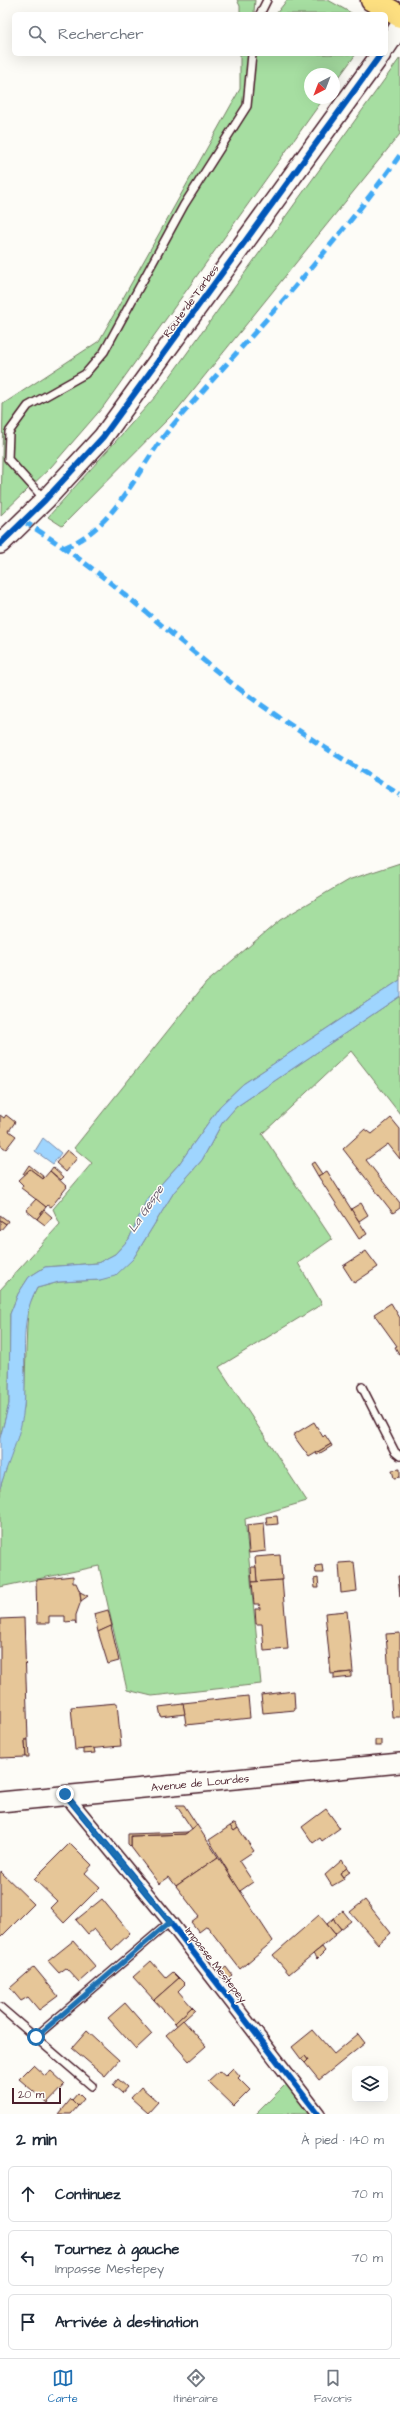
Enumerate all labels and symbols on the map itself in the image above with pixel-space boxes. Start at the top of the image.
north arrow [304,68,340,104]
street label: Route de Tarbes [159,261,223,340]
water label: La Gespe [124,1182,168,1236]
street label: Avenue de Lourdes [150,1770,250,1795]
route end [56,1785,74,1803]
street label: Impasse Mestepey [181,1924,250,2007]
route start [27,2028,45,2046]
scale bar [12,2086,61,2105]

